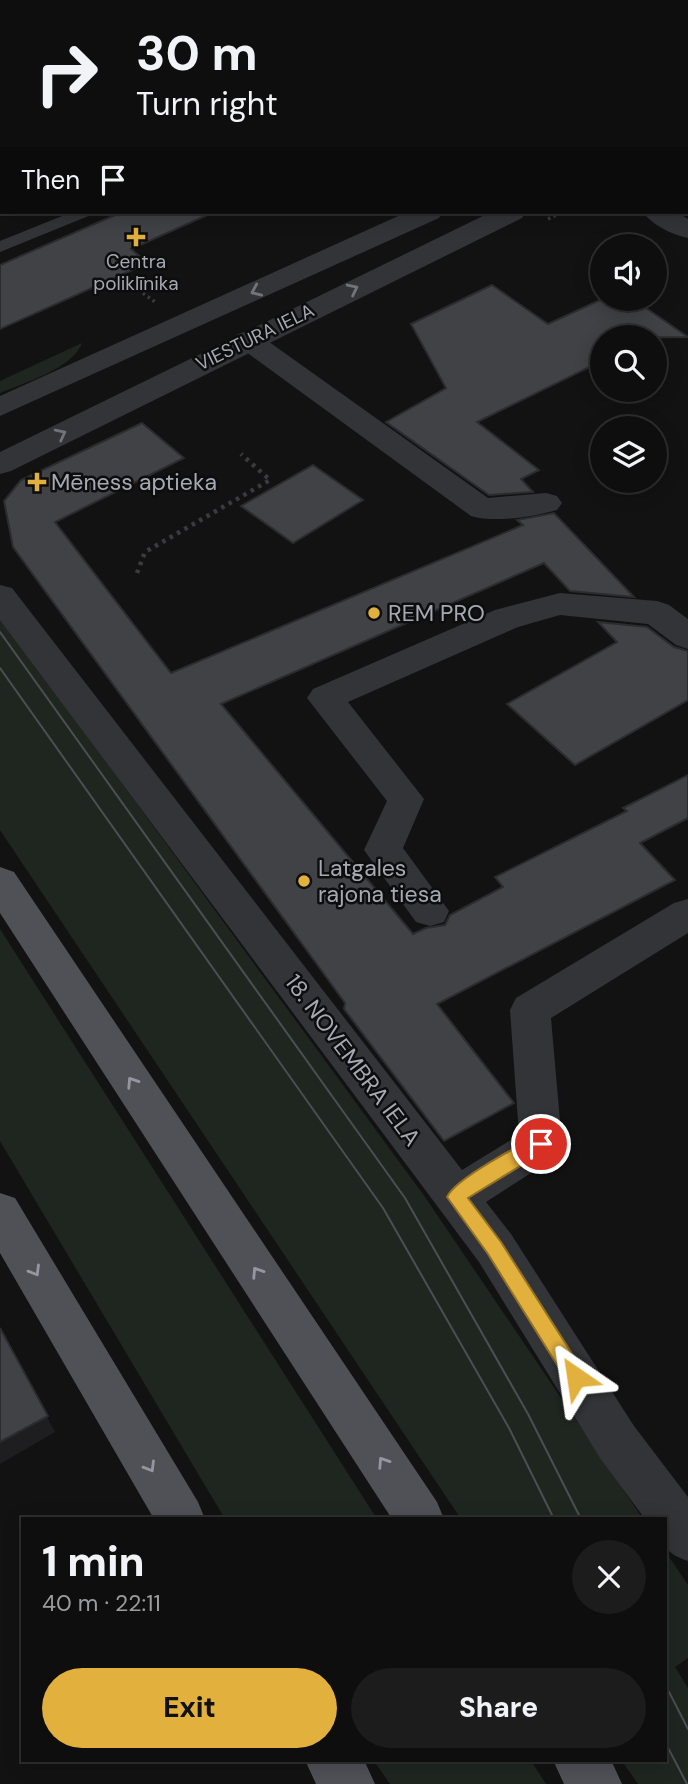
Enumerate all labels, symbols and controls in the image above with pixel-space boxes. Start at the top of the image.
text: 30 m [136,21,258,85]
icon: right [21,28,112,119]
text: Turn right [136,83,278,125]
icon: arrive [94,161,132,199]
text: Then [21,163,80,197]
marker: Centra poliklīnika [126,227,146,247]
map controls [590,234,667,493]
button: sound [590,234,667,311]
place label: Centra poliklīnika [93,249,179,296]
one-way arrow [250,283,263,297]
one-way arrow [346,284,358,298]
street label: VIESTURA IELA [192,297,319,376]
button: search [590,325,667,402]
button: layers [590,416,667,493]
one-way arrow [54,428,66,442]
place label: Mēness aptieka [51,467,217,497]
marker: Mēness aptieka [29,474,45,490]
place label: REM PRO [388,598,485,628]
marker: REM PRO [366,605,382,621]
place label: Latgales rajona tiesa [318,853,442,909]
marker: Latgales rajona tiesa [296,873,312,889]
street label: 18. NOVEMBRA IELA [279,968,427,1152]
one-way arrow [128,1077,140,1090]
pin [511,1114,571,1174]
icon: arrive [522,1125,560,1163]
one-way arrow [26,1263,39,1276]
one-way arrow [253,1267,266,1280]
position arrow [539,1340,613,1414]
one-way arrow [378,1457,391,1470]
one-way arrow [142,1459,155,1472]
text: 1 min [42,1534,145,1589]
button: close [572,1540,646,1614]
text: 40 m · 22:11 [42,1588,161,1618]
button: Exit [42,1668,337,1748]
button: Share [351,1668,646,1748]

